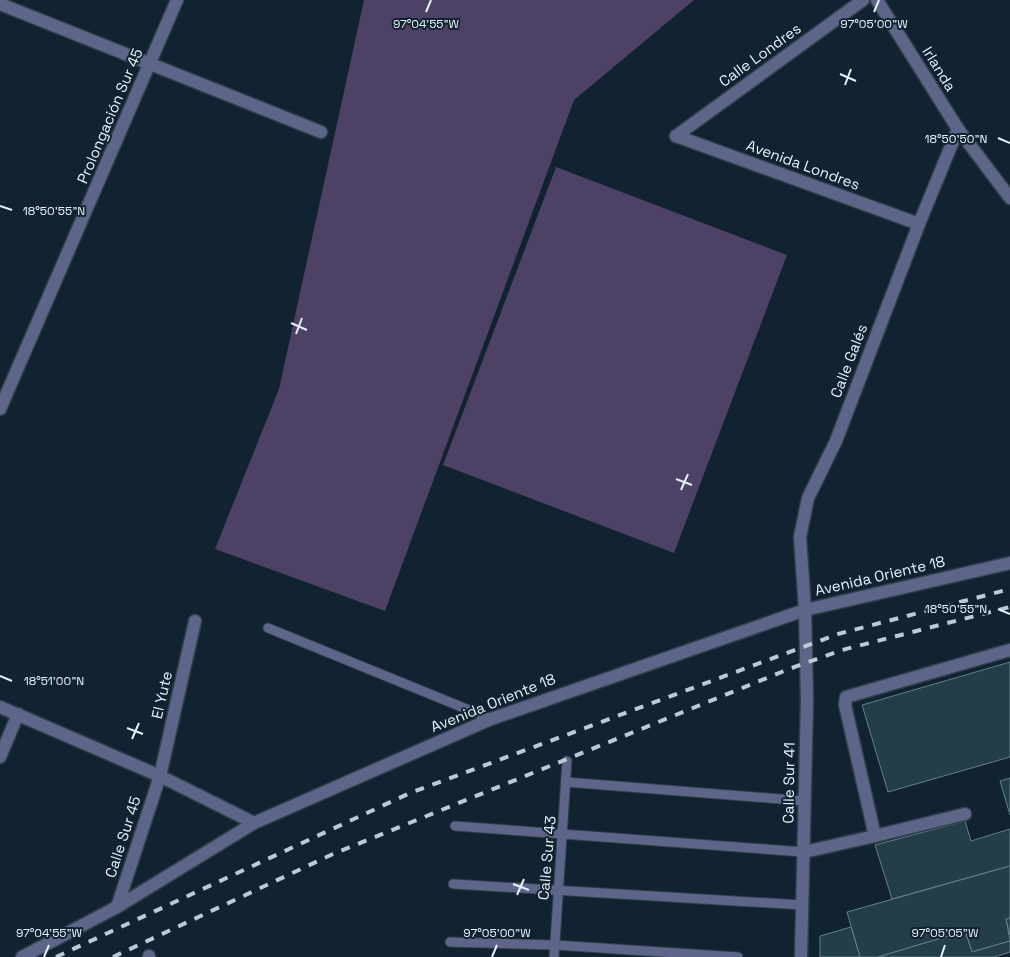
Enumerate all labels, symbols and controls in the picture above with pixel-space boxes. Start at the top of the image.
text: 97°04'55"W [393,16,460,32]
text: 97°05'00"W [840,16,908,32]
street label: Calle Londres [715,18,805,91]
street label: Irlanda [918,43,961,95]
street label: Prolongación Sur 45 [72,45,147,186]
text: 18°50'50"N [925,131,987,147]
street label: Avenida Londres [744,135,863,194]
text: 18°50'55"N [23,203,85,219]
street label: Calle Galés [826,321,871,400]
street label: Avenida Oriente 18 [813,551,947,600]
text: 18°50'55"N [925,601,987,617]
street label: El Yute [147,669,176,721]
street label: Avenida Oriente 18 [428,669,558,736]
text: 18°51'00"N [24,673,84,689]
street label: Calle Sur 41 [778,742,799,824]
street label: Calle Sur 45 [100,794,145,880]
street label: Calle Sur 43 [533,815,560,901]
text: 97°04'55"W [16,925,83,941]
text: 97°05'00"W [463,925,531,941]
text: 97°05'05"W [912,925,979,941]

